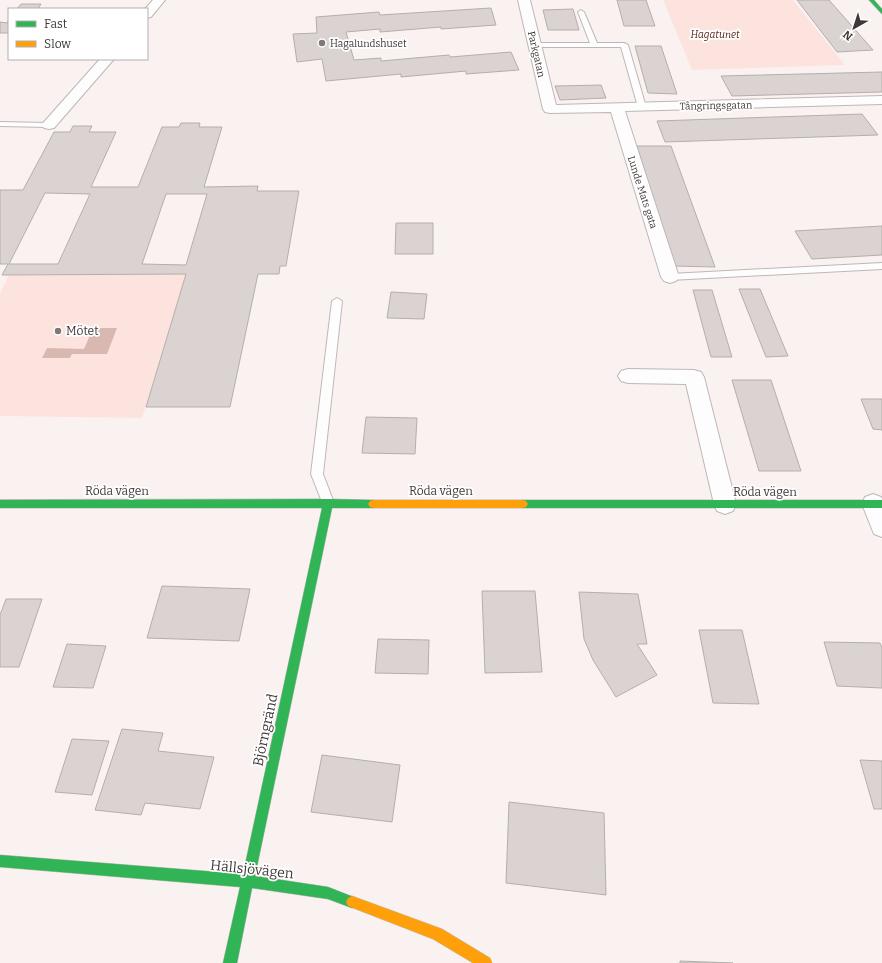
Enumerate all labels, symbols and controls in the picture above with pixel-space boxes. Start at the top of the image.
legend [8,8,148,60]
north arrow [834,8,874,48]
text: Fast [44,17,68,31]
text: N [840,27,855,43]
park label: Hagatunet [690,29,740,41]
street label: Parkgatan [525,30,547,79]
text: Slow [44,37,71,51]
marker: Hagalundshuset [317,38,327,48]
place label: Hagalundshuset [330,38,407,50]
street label: Tångringsgatan [680,99,753,113]
street label: Lunde Mats gata [625,154,660,231]
place label: Mötet [66,324,99,338]
marker: Mötet [53,326,63,336]
street label: Röda vägen [85,484,149,498]
street label: Röda vägen [409,484,473,498]
street label: Röda vägen [733,485,797,499]
street label: Björngränd [250,692,281,768]
street label: Hällsjövägen [209,857,295,882]

